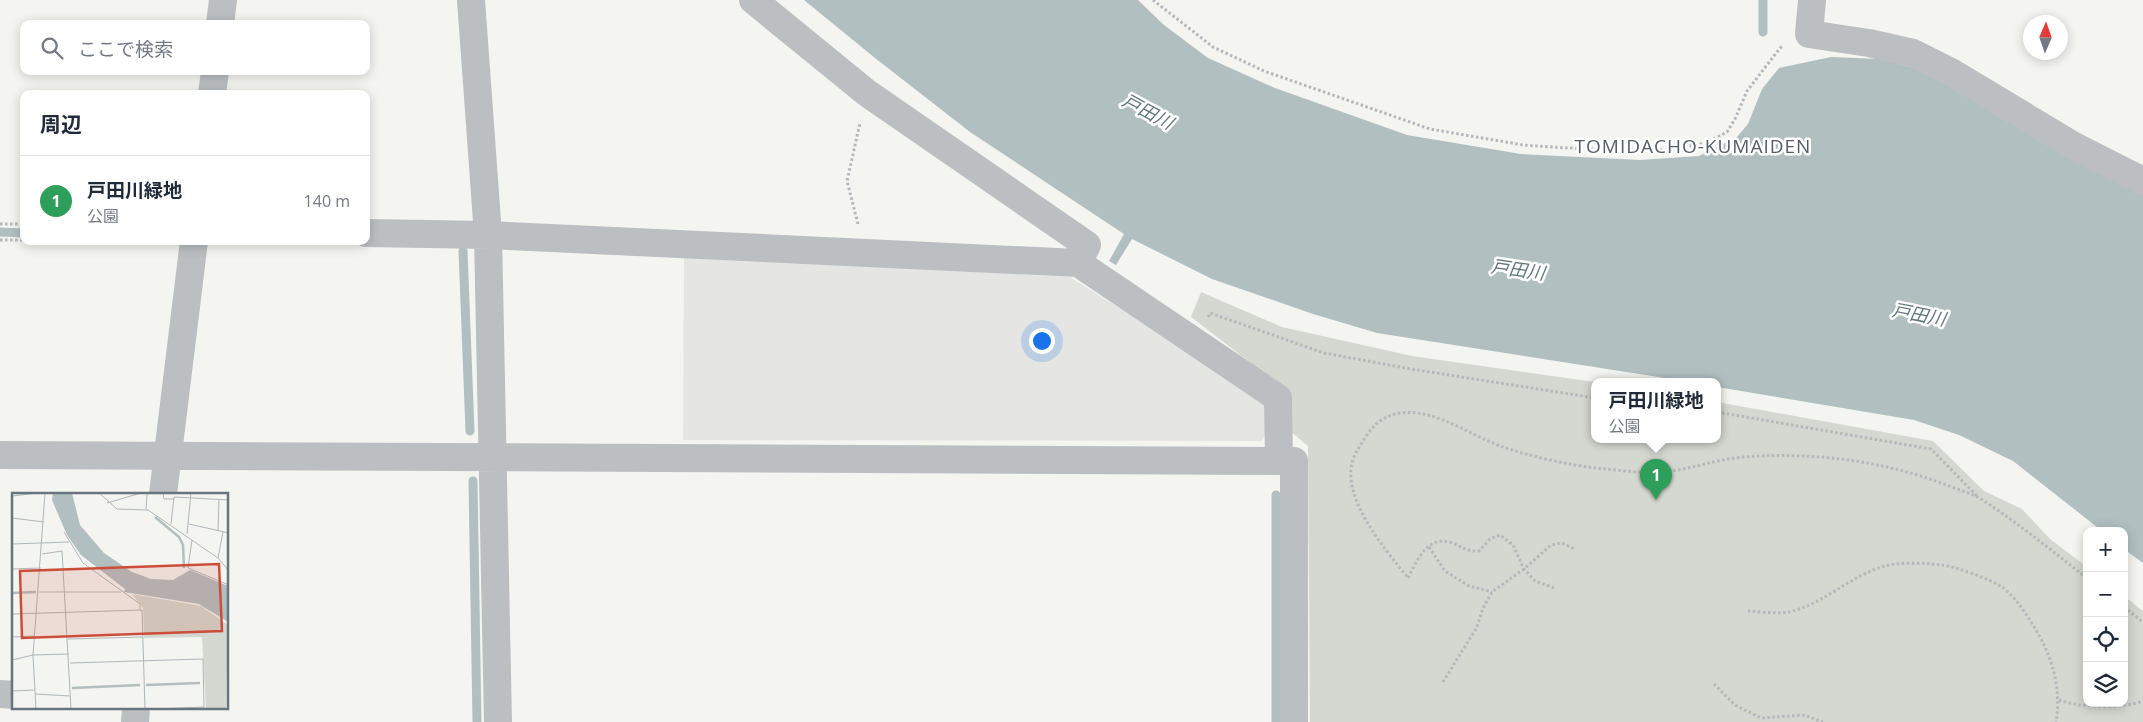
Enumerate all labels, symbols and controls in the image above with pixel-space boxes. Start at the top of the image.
north arrow [2023,15,2068,60]
search box [20,20,370,75]
icon: search [38,34,66,62]
text: ここで検索 [78,36,173,62]
water label: 戸田川 [1119,88,1179,135]
text: 周辺 [40,110,82,138]
district label: TOMIDACHO-KUMAIDEN [1575,133,1811,159]
text: 戸田川緑地 [87,177,182,203]
text: 1 [51,190,61,212]
text: 140 m [304,190,350,212]
text: 公園 [87,205,119,227]
water label: 戸田川 [1490,253,1548,285]
water label: 戸田川 [1890,297,1950,331]
your location [1029,328,1055,354]
popup [1591,378,1721,443]
text: 戸田川緑地 [1608,387,1704,413]
text: 公園 [1608,415,1641,437]
pin: 1 [1640,459,1672,500]
inset map [12,493,229,710]
map controls [2083,527,2128,707]
button: + [2083,527,2128,572]
button: − [2083,572,2128,617]
button: locate [2083,617,2128,662]
button: layers [2083,662,2128,707]

